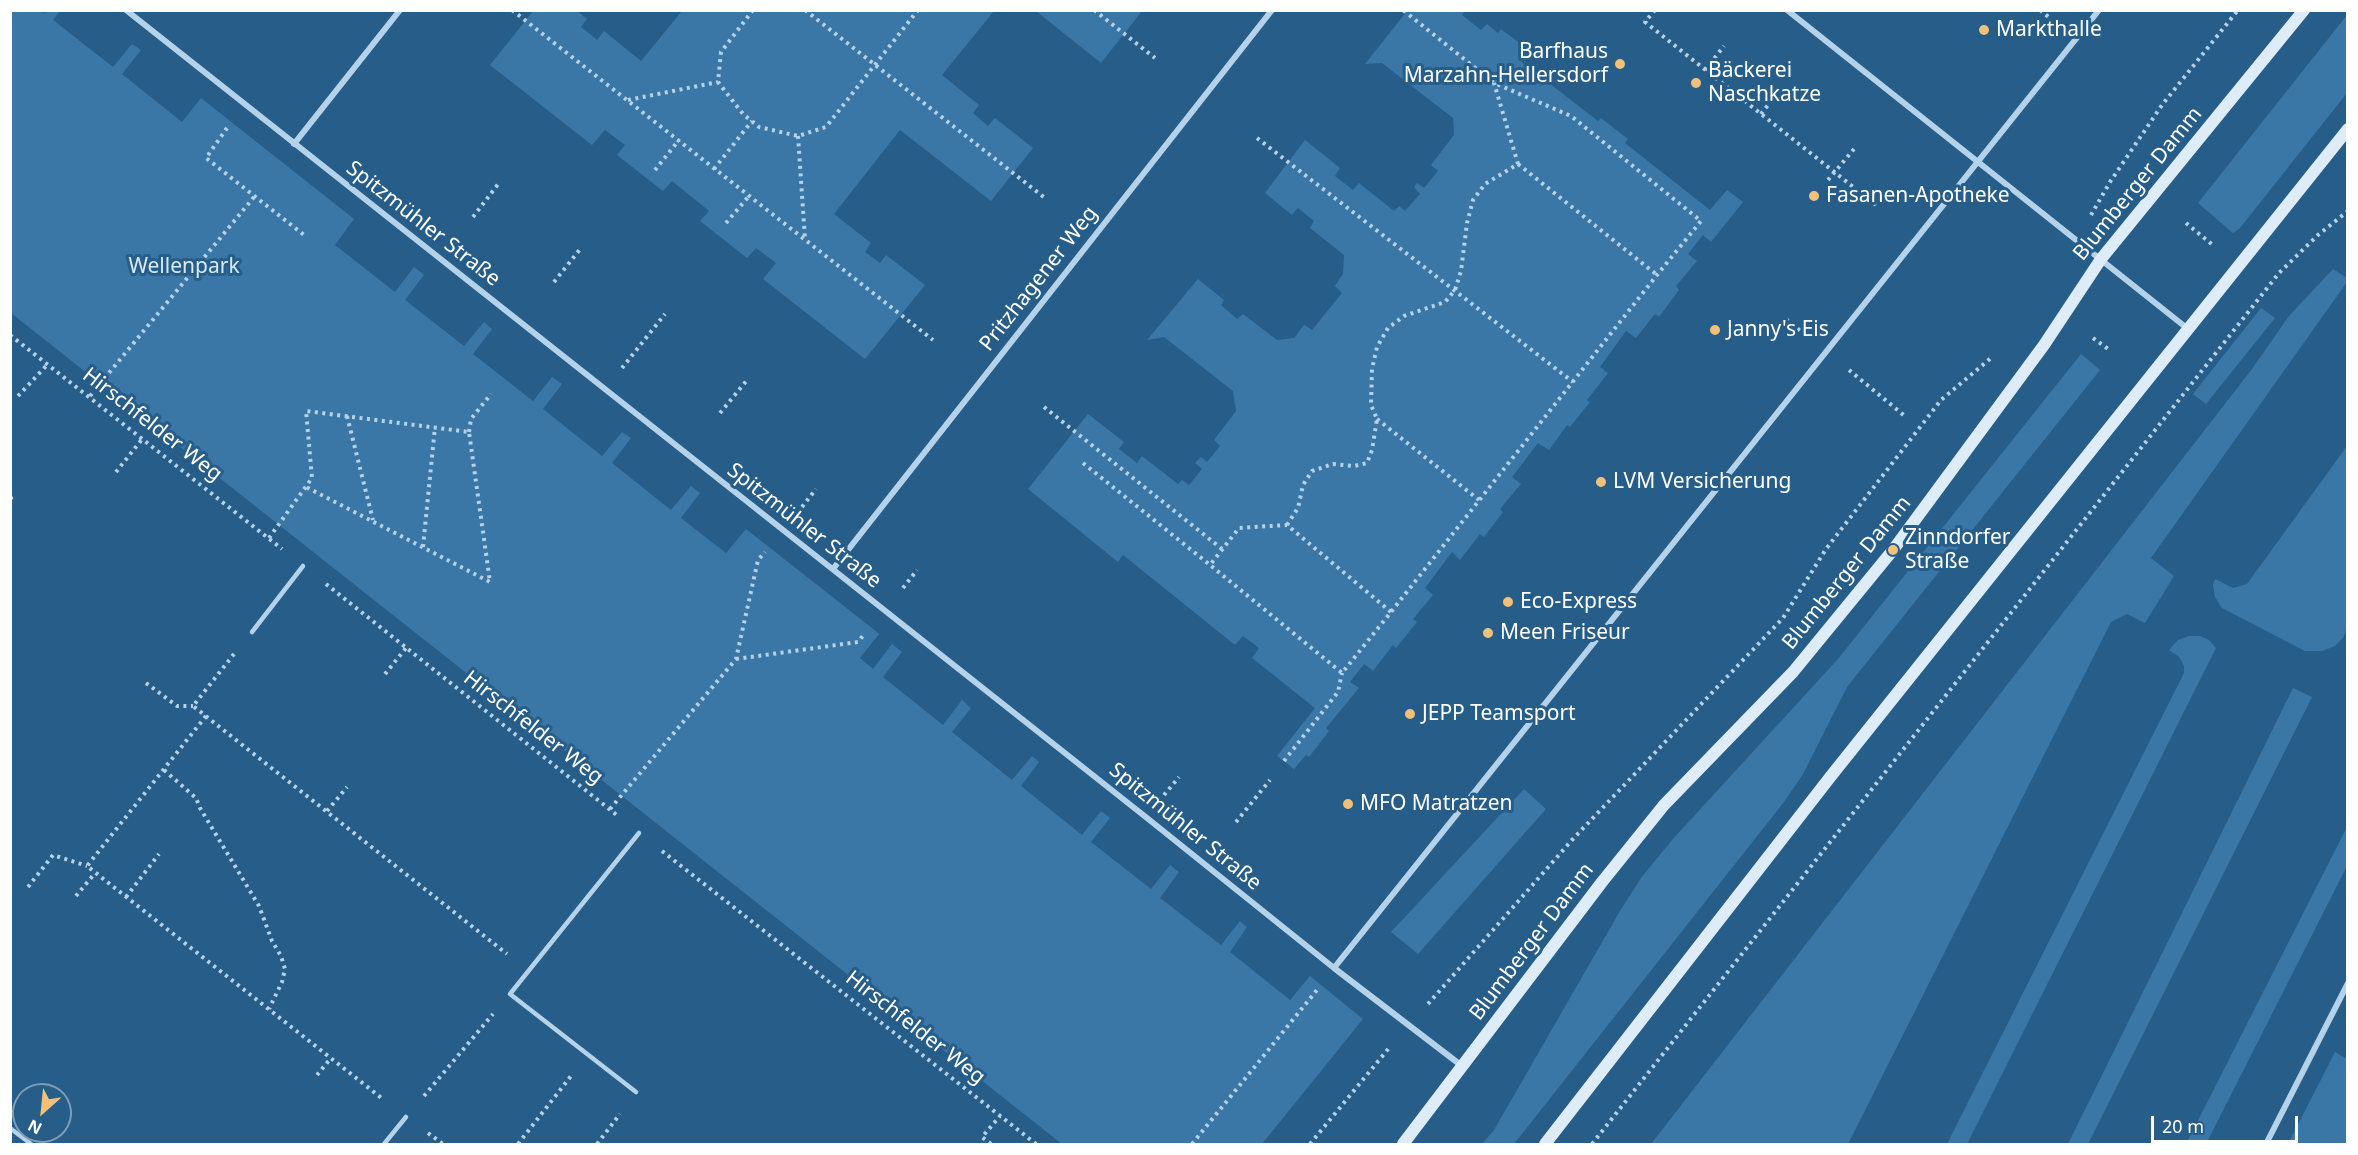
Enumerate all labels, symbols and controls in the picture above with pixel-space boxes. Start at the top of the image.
place label: Markthalle [1996,17,2102,43]
marker: Markthalle [1977,23,1991,37]
place label: Barfhaus Marzahn-Hellersdorf [1404,39,1608,89]
marker: Barfhaus Marzahn-Hellersdorf [1613,57,1627,71]
place label: Bäckerei Naschkatze [1708,58,1821,108]
marker: Bäckerei Naschkatze [1689,76,1703,90]
street label: Blumberger Damm [2068,102,2208,266]
street label: Spitzmühler Straße [341,156,505,292]
place label: Fasanen-Apotheke [1826,183,2010,209]
marker: Fasanen-Apotheke [1807,189,1821,203]
street label: Pritzhagener Weg [975,202,1103,356]
park label: Wellenpark [128,254,240,280]
place label: Janny's Eis [1727,317,1829,343]
marker: Janny's Eis [1708,323,1722,337]
street label: Hirschfelder Weg [77,363,227,487]
street label: Spitzmühler Straße [722,458,886,594]
place label: LVM Versicherung [1613,469,1791,495]
marker: LVM Versicherung [1594,475,1608,489]
street label: Blumberger Damm [1777,491,1917,655]
place label: Zinndorfer Straße [1905,525,2010,575]
marker: Zinndorfer Straße [1886,543,1900,557]
place label: Eco-Express [1520,589,1637,615]
marker: Eco-Express [1501,595,1515,609]
place label: Meen Friseur [1500,620,1630,646]
marker: Meen Friseur [1481,626,1495,640]
street label: Hirschfelder Weg [458,666,608,790]
place label: JEPP Teamsport [1422,701,1576,727]
marker: JEPP Teamsport [1403,707,1417,721]
street label: Spitzmühler Straße [1104,758,1266,896]
place label: MFO Matratzen [1360,791,1513,817]
marker: MFO Matratzen [1341,797,1355,811]
street label: Blumberger Damm [1465,858,1599,1026]
street label: Hirschfelder Weg [840,966,990,1090]
north arrow [12,1083,72,1143]
scale bar [2154,1104,2301,1142]
text: 20 m [2162,1114,2204,1138]
text: N [24,1115,46,1140]

